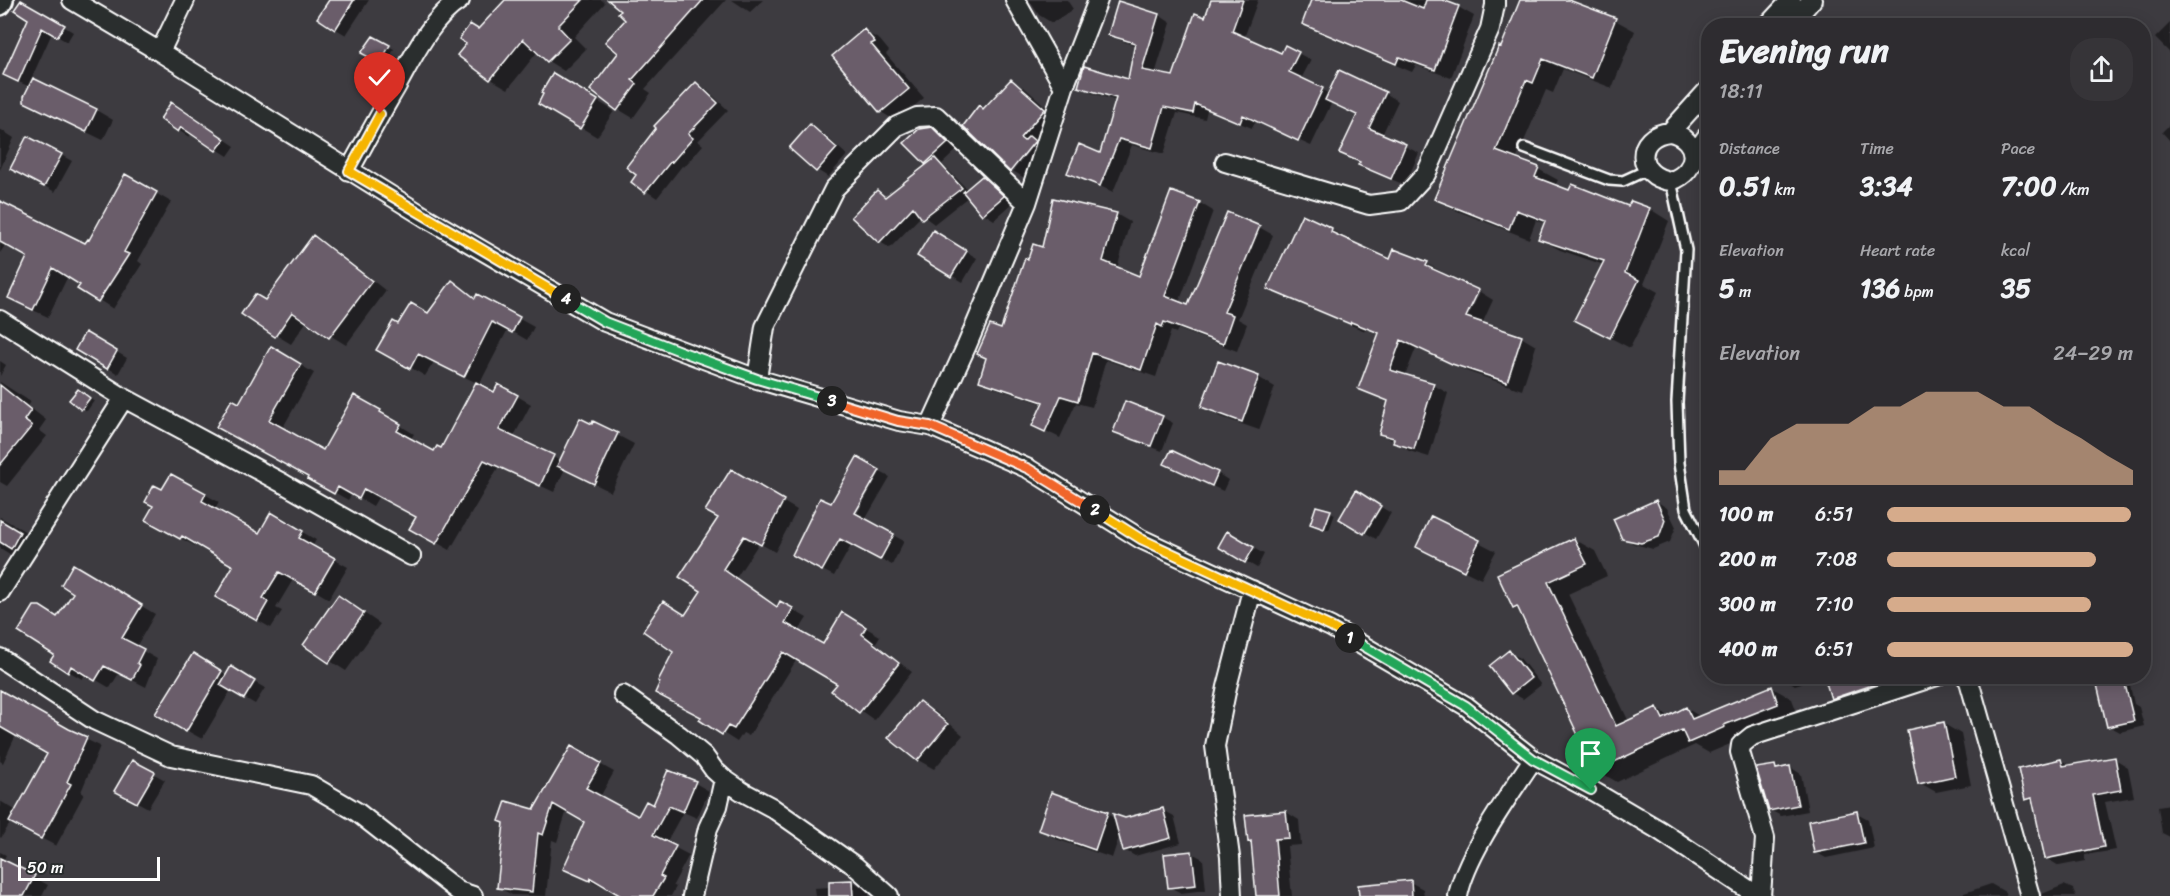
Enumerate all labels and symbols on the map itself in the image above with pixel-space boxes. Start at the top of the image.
pin [354,52,405,114]
pin: 4 [551,284,581,314]
pin: 3 [817,386,847,416]
pin: 2 [1080,495,1110,525]
pin: 1 [1335,623,1365,653]
pin [1565,728,1616,790]
scale bar [18,854,160,882]

